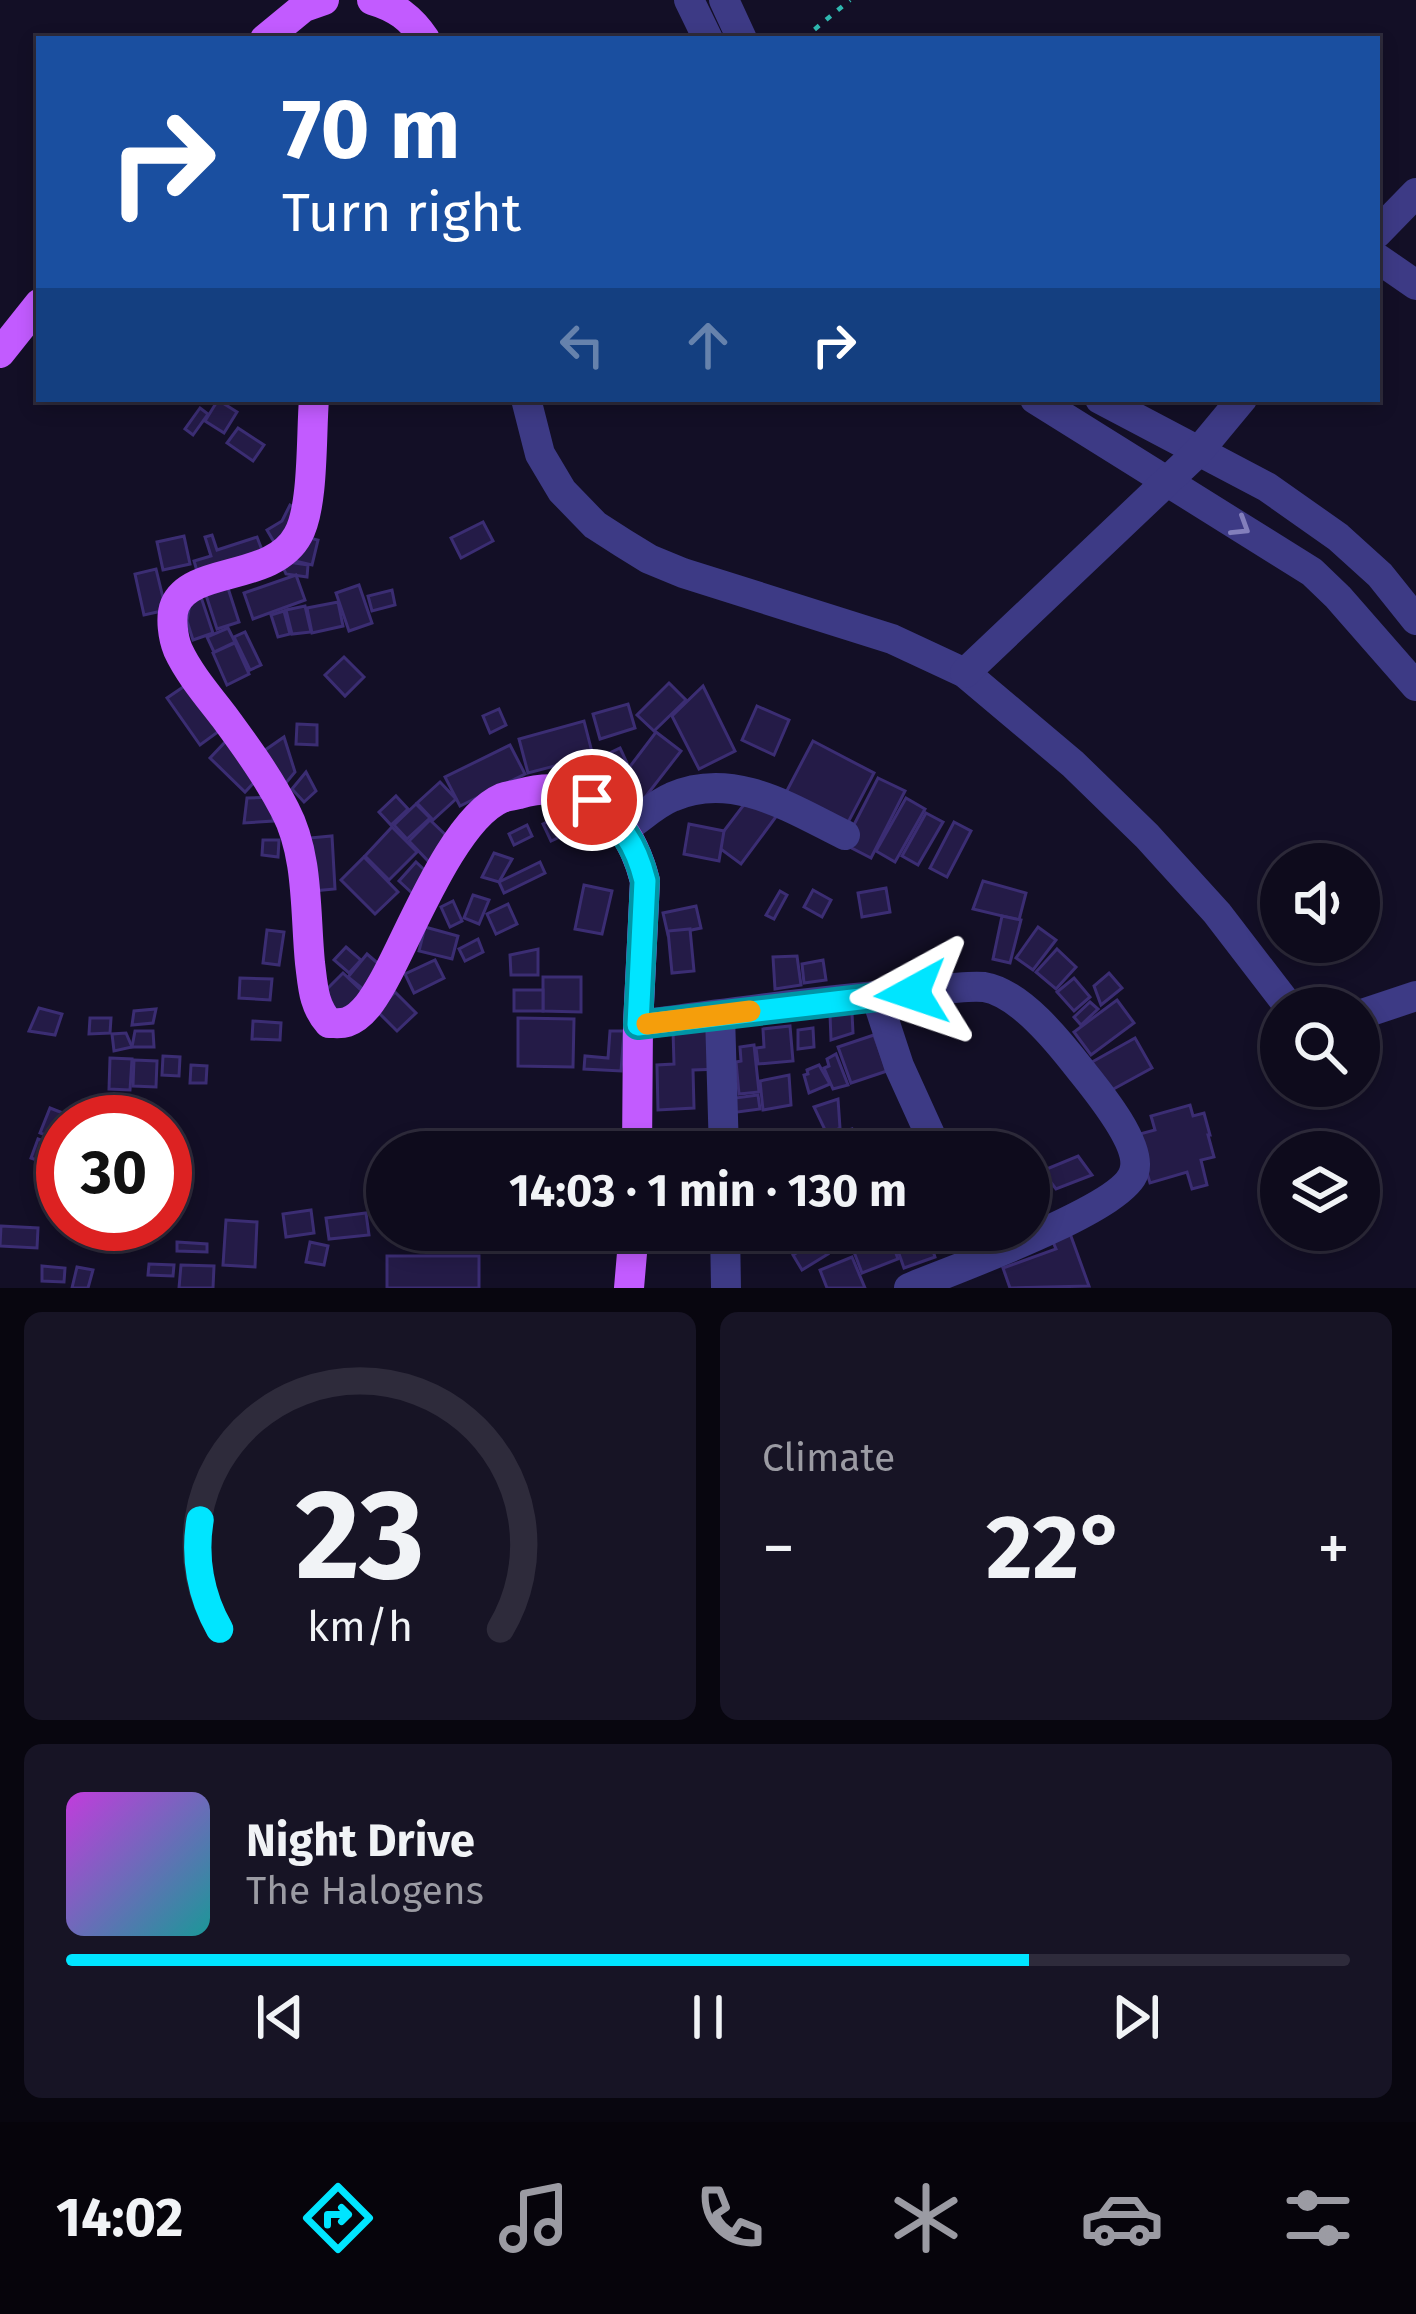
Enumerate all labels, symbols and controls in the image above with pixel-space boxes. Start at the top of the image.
text: 70 m [282,79,460,180]
icon: right [84,84,240,240]
text: Turn right [282,181,521,245]
icon: left [549,312,615,378]
icon: ahead [675,312,741,378]
icon: right [801,312,867,378]
one-way arrow [1228,513,1250,535]
pin [541,749,643,851]
icon: arrive [559,767,625,833]
map controls [1260,843,1380,1251]
button: sound [1260,843,1380,963]
position arrow [849,930,975,1056]
button: search [1260,987,1380,1107]
speed limit sign: 30 [36,1095,192,1251]
button: layers [1260,1131,1380,1251]
text: 14:03 · 1 min · 130 m [509,1164,907,1218]
text: Climate [762,1435,895,1481]
text: 23 [296,1461,424,1611]
text: 22° [986,1494,1126,1602]
text: − [762,1509,795,1588]
text: + [1317,1509,1350,1588]
text: km/h [307,1601,413,1652]
text: Night Drive [246,1814,475,1868]
text: The Halogens [246,1868,484,1914]
icon: previous [247,1984,313,2050]
icon: pause [675,1984,741,2050]
icon: next [1103,1984,1169,2050]
icon: directions [296,2176,380,2260]
icon: music [492,2176,576,2260]
icon: phone [688,2176,772,2260]
icon: climate [884,2176,968,2260]
icon: car [1080,2176,1164,2260]
icon: filters [1276,2176,1360,2260]
text: 14:02 [56,2186,183,2250]

